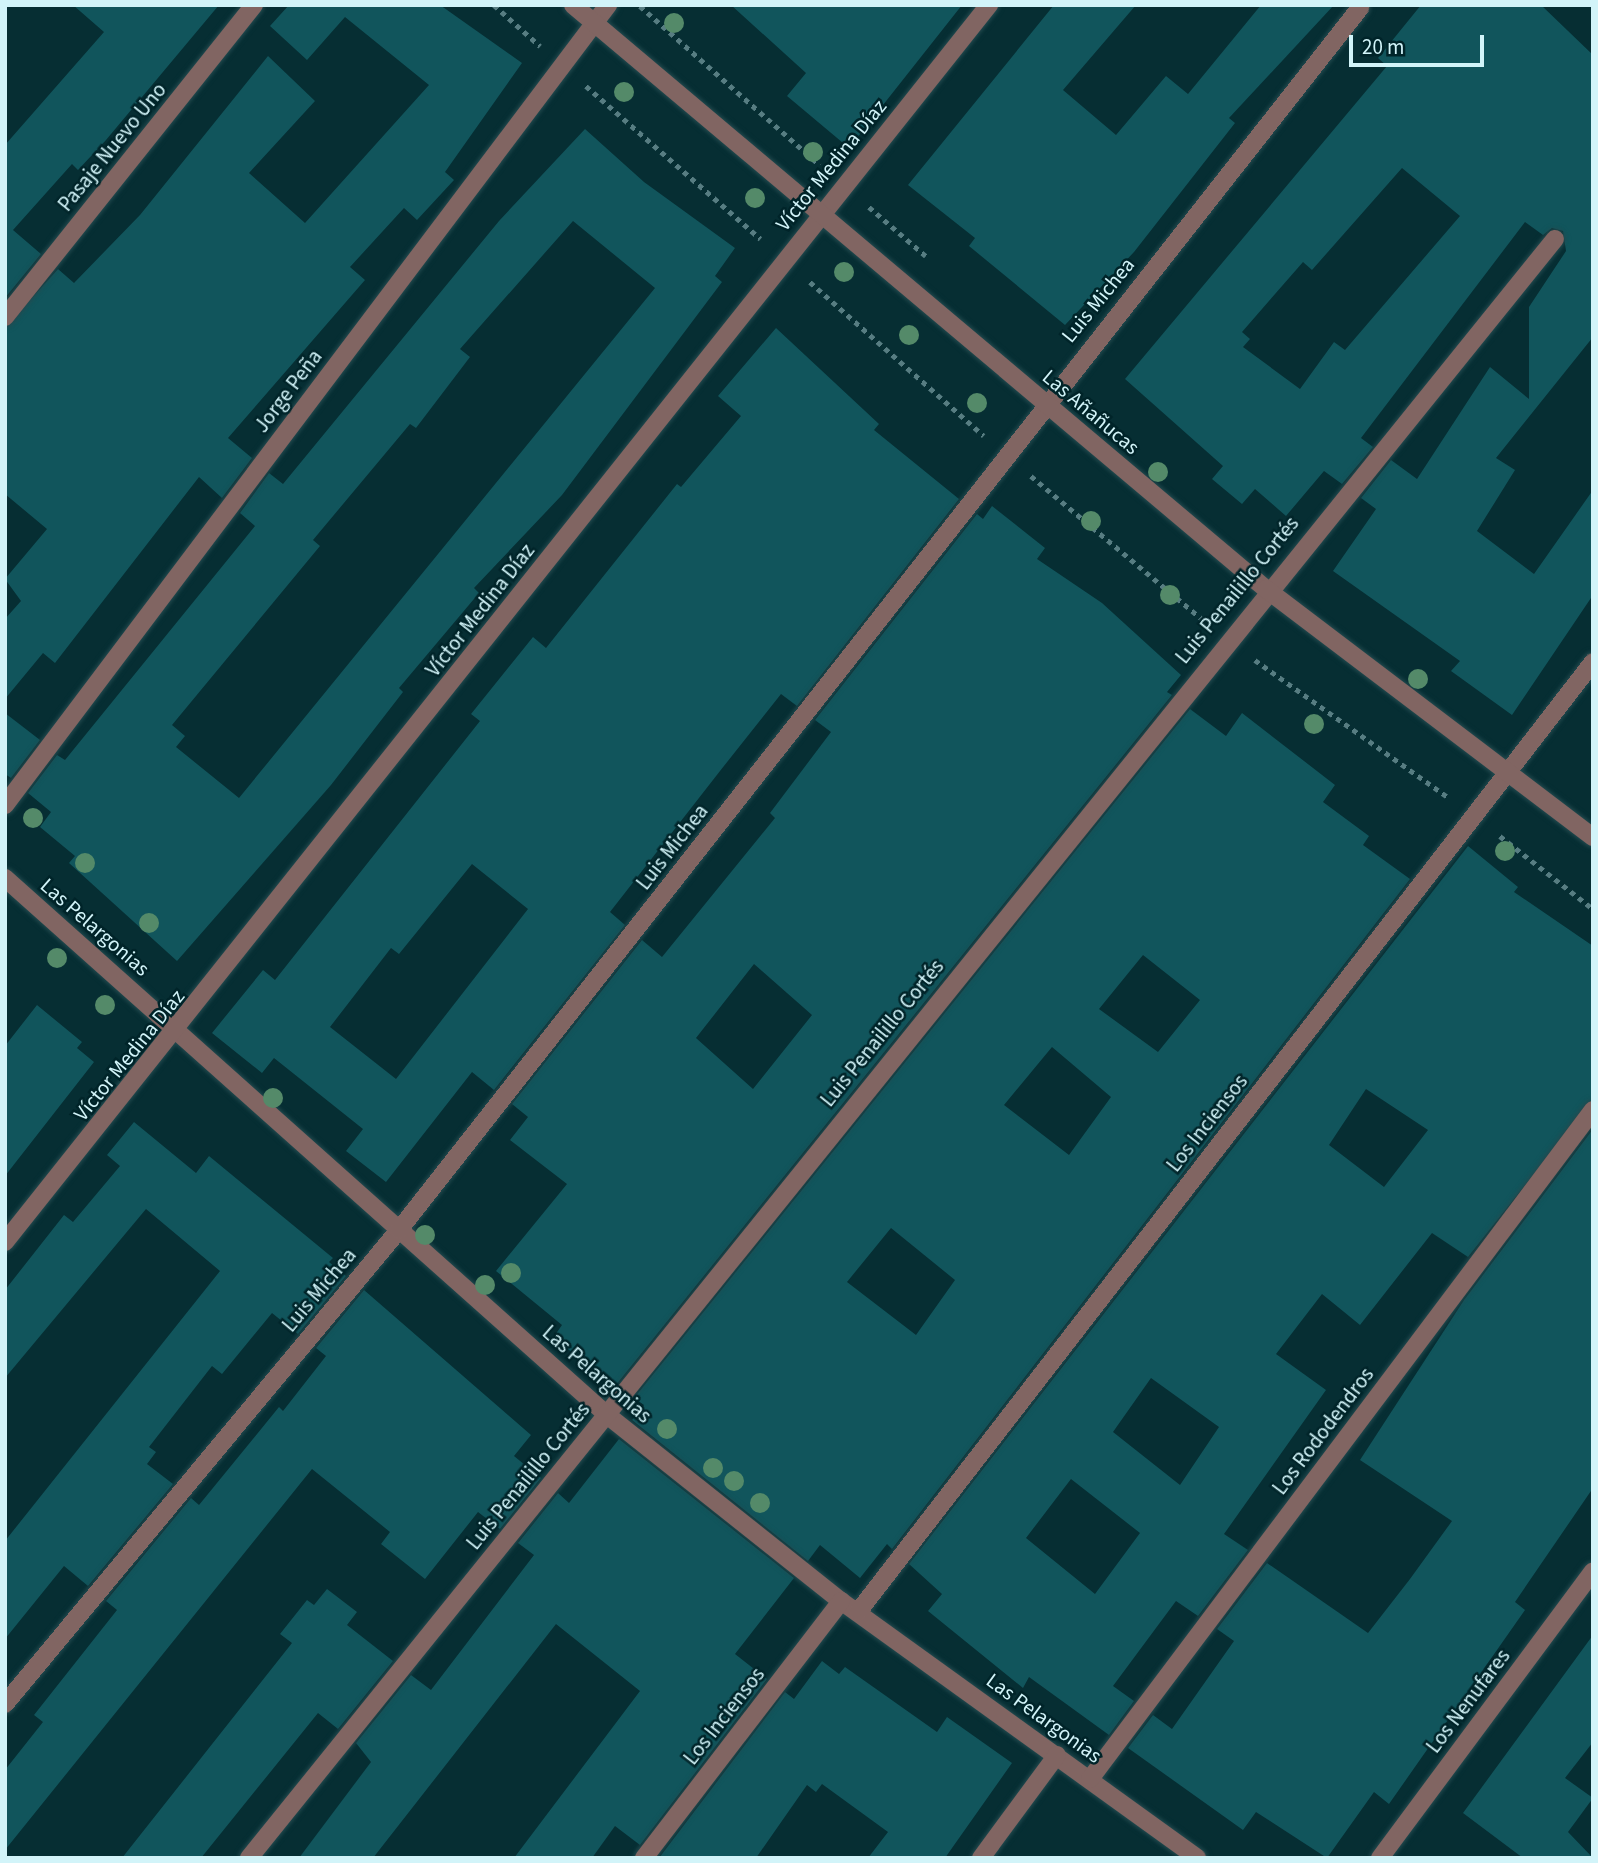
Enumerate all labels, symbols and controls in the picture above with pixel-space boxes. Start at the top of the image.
scale bar [1353,21,1488,65]
text: 20 m [1362,32,1404,62]
street label: Pasaje Nuevo Uno [52,78,172,216]
street label: Víctor Medina Díaz [770,94,892,236]
street label: Luis Michea [1056,253,1140,347]
street label: Jorge Peña [249,345,327,437]
street label: Las Añañucas [1037,364,1145,460]
street label: Luis Penailillo Cortés [1170,511,1304,669]
street label: Víctor Medina Díaz [420,539,540,681]
street label: Luis Michea [631,799,713,895]
street label: Las Pelargonias [35,873,155,981]
street label: Luis Penailillo Cortés [815,954,949,1112]
street label: Víctor Medina Díaz [68,984,190,1126]
street label: Los Inciensos [1161,1069,1253,1177]
street label: Luis Michea [277,1243,361,1337]
street label: Las Pelargonias [537,1320,657,1428]
street label: Los Rododendros [1267,1362,1379,1500]
street label: Luis Penailillo Cortés [461,1397,595,1555]
street label: Los Nenufares [1421,1644,1515,1758]
street label: Los Inciensos [678,1662,770,1770]
street label: Las Pelargonias [981,1668,1107,1768]

